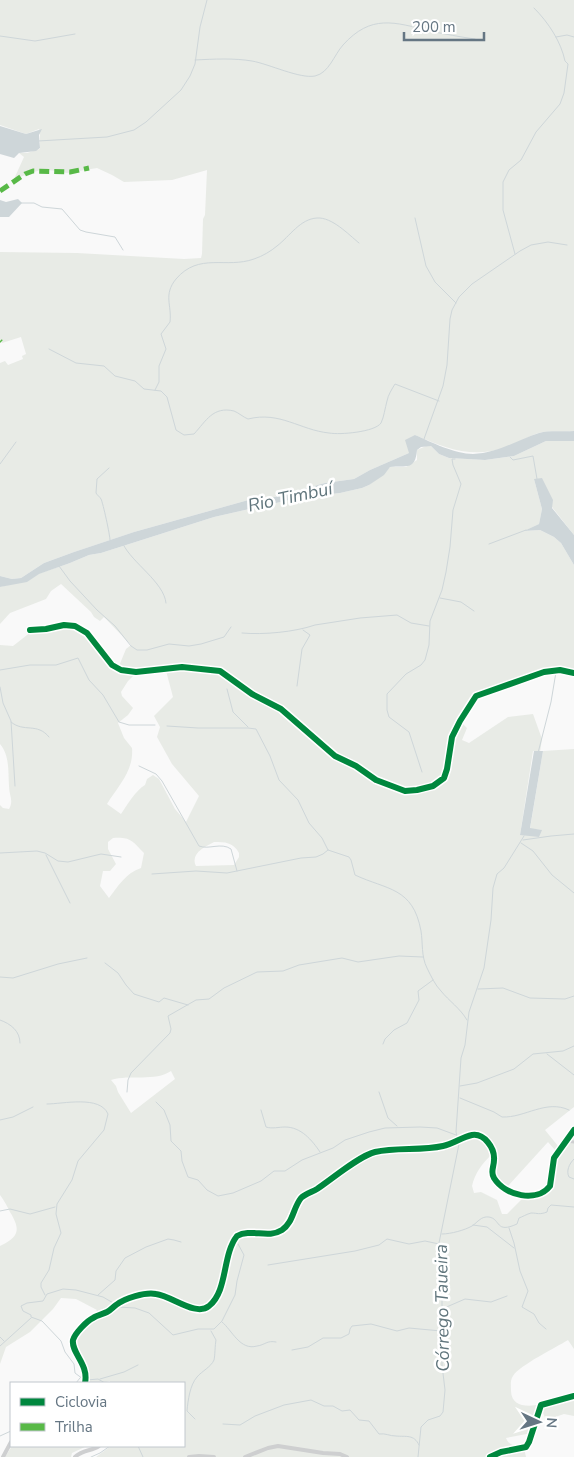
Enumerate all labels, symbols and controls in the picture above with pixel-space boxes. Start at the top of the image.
scale bar [404,10,484,42]
text: 200 m [412,17,456,37]
water label: Rio Timbuí [245,476,337,518]
water label: Córrego Taueira [429,1244,455,1372]
legend [10,1382,185,1447]
text: Ciclovia [55,1392,107,1412]
north arrow [514,1397,564,1447]
text: Trilha [55,1417,93,1437]
text: N [542,1417,561,1429]

